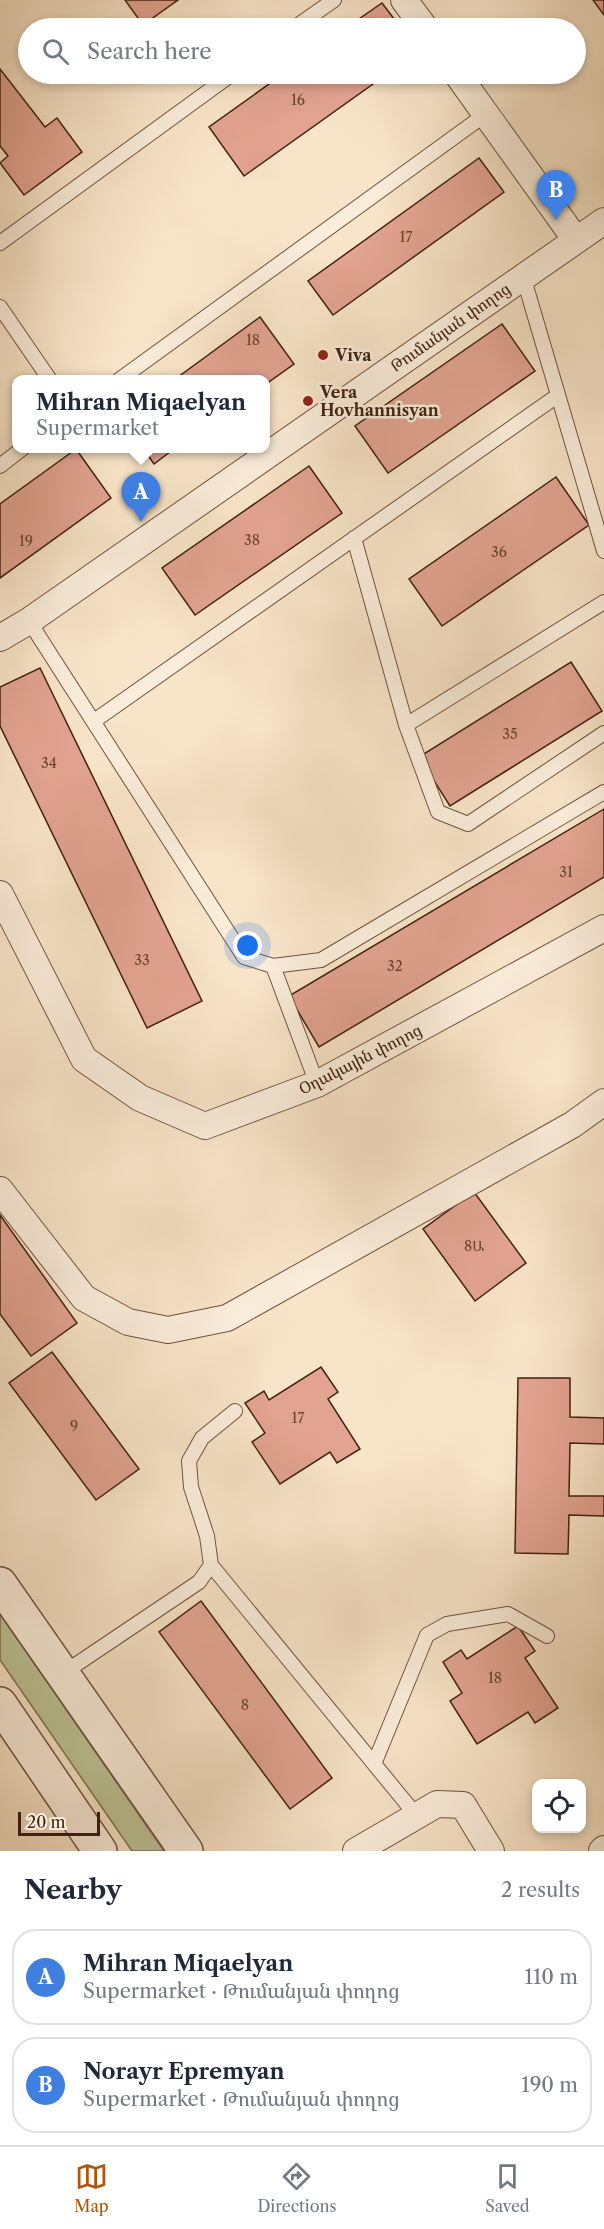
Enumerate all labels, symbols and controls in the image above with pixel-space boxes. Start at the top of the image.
search box [18,18,586,84]
icon: search [39,35,72,68]
text: Search here [87,38,212,65]
house number: 16 [291,91,305,109]
pin: B [536,170,576,220]
house number: 17 [400,228,412,246]
street label: Թումանյան փողոց [386,278,514,376]
house number: 18 [246,331,260,349]
place label: Viva [334,345,372,365]
marker: Viva [316,348,330,362]
popup [12,375,270,453]
place label: Vera Hovhannisyan [319,382,439,420]
text: Mihran Miqaelyan [36,389,246,416]
marker: Vera Hovhannisyan [301,394,315,408]
text: Supermarket [36,416,159,440]
pin: A [122,472,160,522]
house number: 38 [244,531,260,549]
house number: 19 [19,532,33,550]
house number: 36 [491,543,507,561]
house number: 35 [502,725,518,743]
house number: 34 [41,754,57,772]
house number: 31 [559,863,573,881]
your location [233,931,262,960]
house number: 33 [134,951,150,969]
house number: 32 [387,957,403,975]
street label: Օղակային փողոց [295,1019,425,1099]
house number: 8Ա [464,1237,484,1255]
house number: 17 [292,1409,304,1427]
house number: 9 [70,1417,78,1435]
house number: 18 [488,1669,502,1687]
house number: 8 [241,1696,249,1714]
map controls [532,1779,586,1833]
button: locate [532,1779,586,1833]
scale bar [18,1809,100,1836]
text: 20 m [27,1812,66,1832]
text: Nearby [24,1874,122,1906]
text: 2 results [501,1878,580,1902]
text: Mihran Miqaelyan [83,1950,293,1977]
text: A [38,1965,53,1989]
text: 110 m [525,1965,578,1989]
text: Supermarket · Թումանյան փողոց [83,1979,399,2003]
text: Norayr Epremyan [83,2058,285,2085]
text: B [38,2073,53,2097]
text: 190 m [521,2073,578,2097]
text: Supermarket · Թումանյան փողոց [83,2087,399,2111]
tab: Map [74,2160,109,2216]
tab: Directions [257,2160,336,2216]
tab: Saved [485,2160,530,2216]

